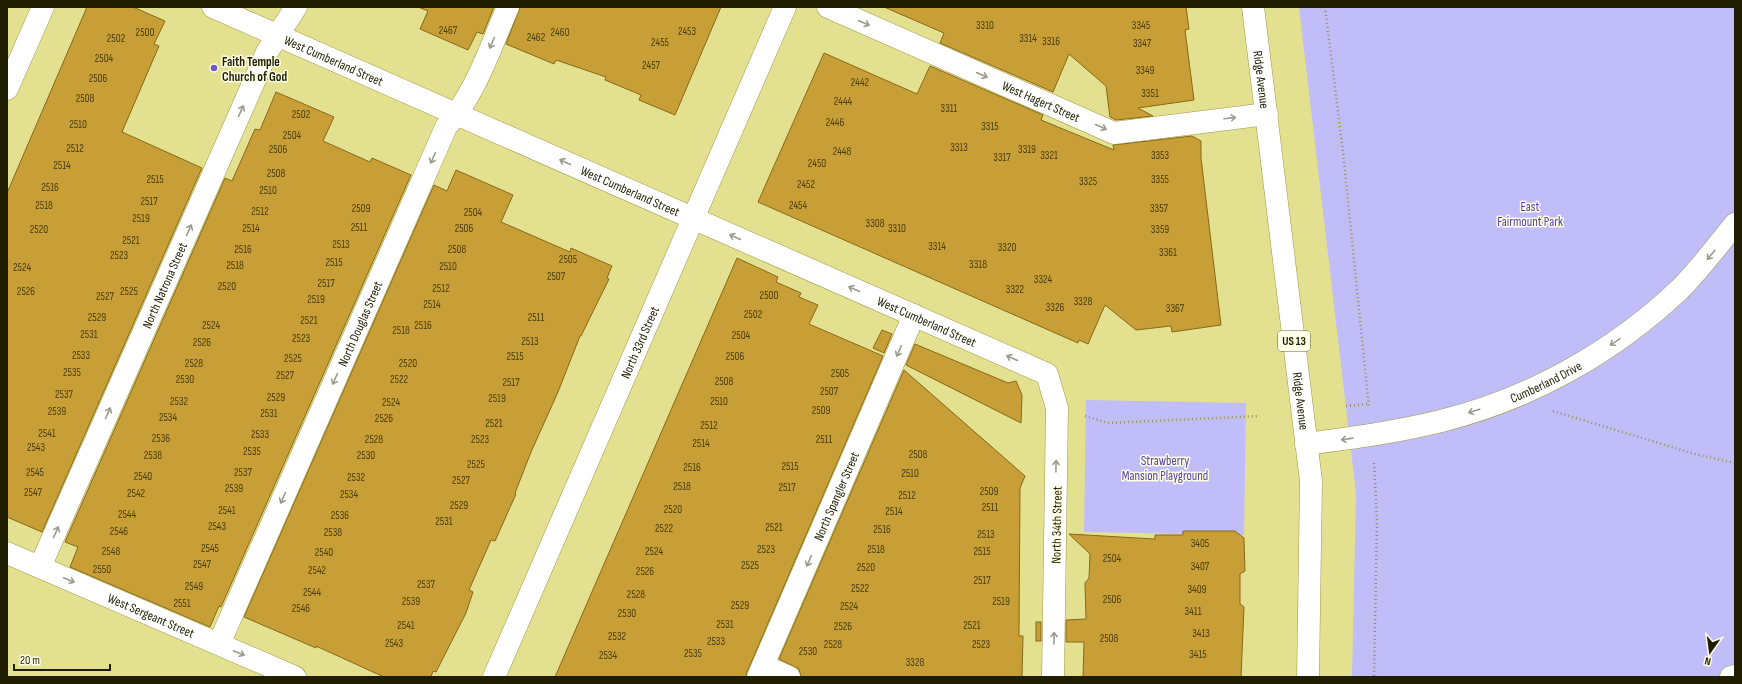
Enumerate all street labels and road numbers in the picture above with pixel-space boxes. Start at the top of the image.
street label: West Cumberland Street [281,32,385,90]
street label: Ridge Avenue [1249,50,1272,109]
street label: West Hagert Street [999,78,1082,126]
street label: West Cumberland Street [578,163,682,220]
street label: North Natrona Street [139,240,191,331]
street label: North Douglas Street [335,279,386,369]
street label: West Cumberland Street [875,293,979,351]
street label: North 33rd Street [618,304,663,381]
road number: US 13 [1278,331,1310,351]
street label: Cumberland Drive [1508,358,1585,407]
street label: Ridge Avenue [1289,371,1312,431]
street label: North Spangler Street [811,450,863,543]
street label: North 34th Street [1048,486,1066,564]
street label: West Sergeant Street [105,590,197,642]

